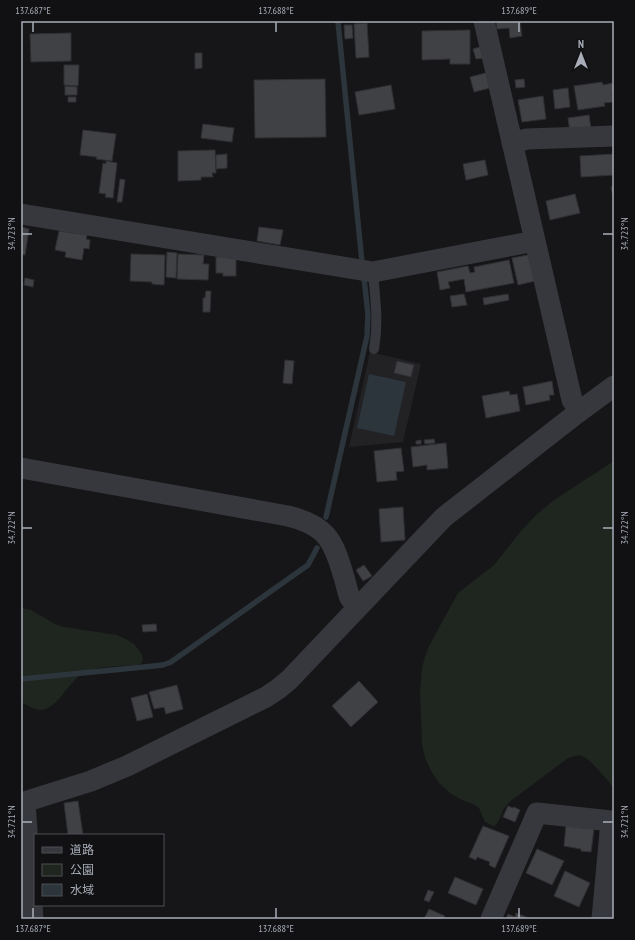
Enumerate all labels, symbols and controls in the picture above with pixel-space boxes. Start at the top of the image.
text: 137.687°E [15,4,51,17]
text: 137.688°E [258,4,294,17]
text: 137.689°E [501,4,537,17]
north arrow [561,34,601,74]
text: N [578,37,584,51]
text: 34.723°N [5,217,18,251]
text: 34.723°N [618,217,631,251]
text: 34.722°N [5,511,18,545]
text: 34.722°N [618,511,631,545]
text: 34.721°N [5,805,18,839]
text: 34.721°N [618,805,631,839]
legend [34,834,164,906]
text: 道路 [70,842,94,857]
text: 公園 [70,862,94,877]
text: 水域 [70,882,94,897]
text: 137.687°E [15,922,51,935]
text: 137.688°E [258,922,294,935]
text: 137.689°E [501,922,537,935]

